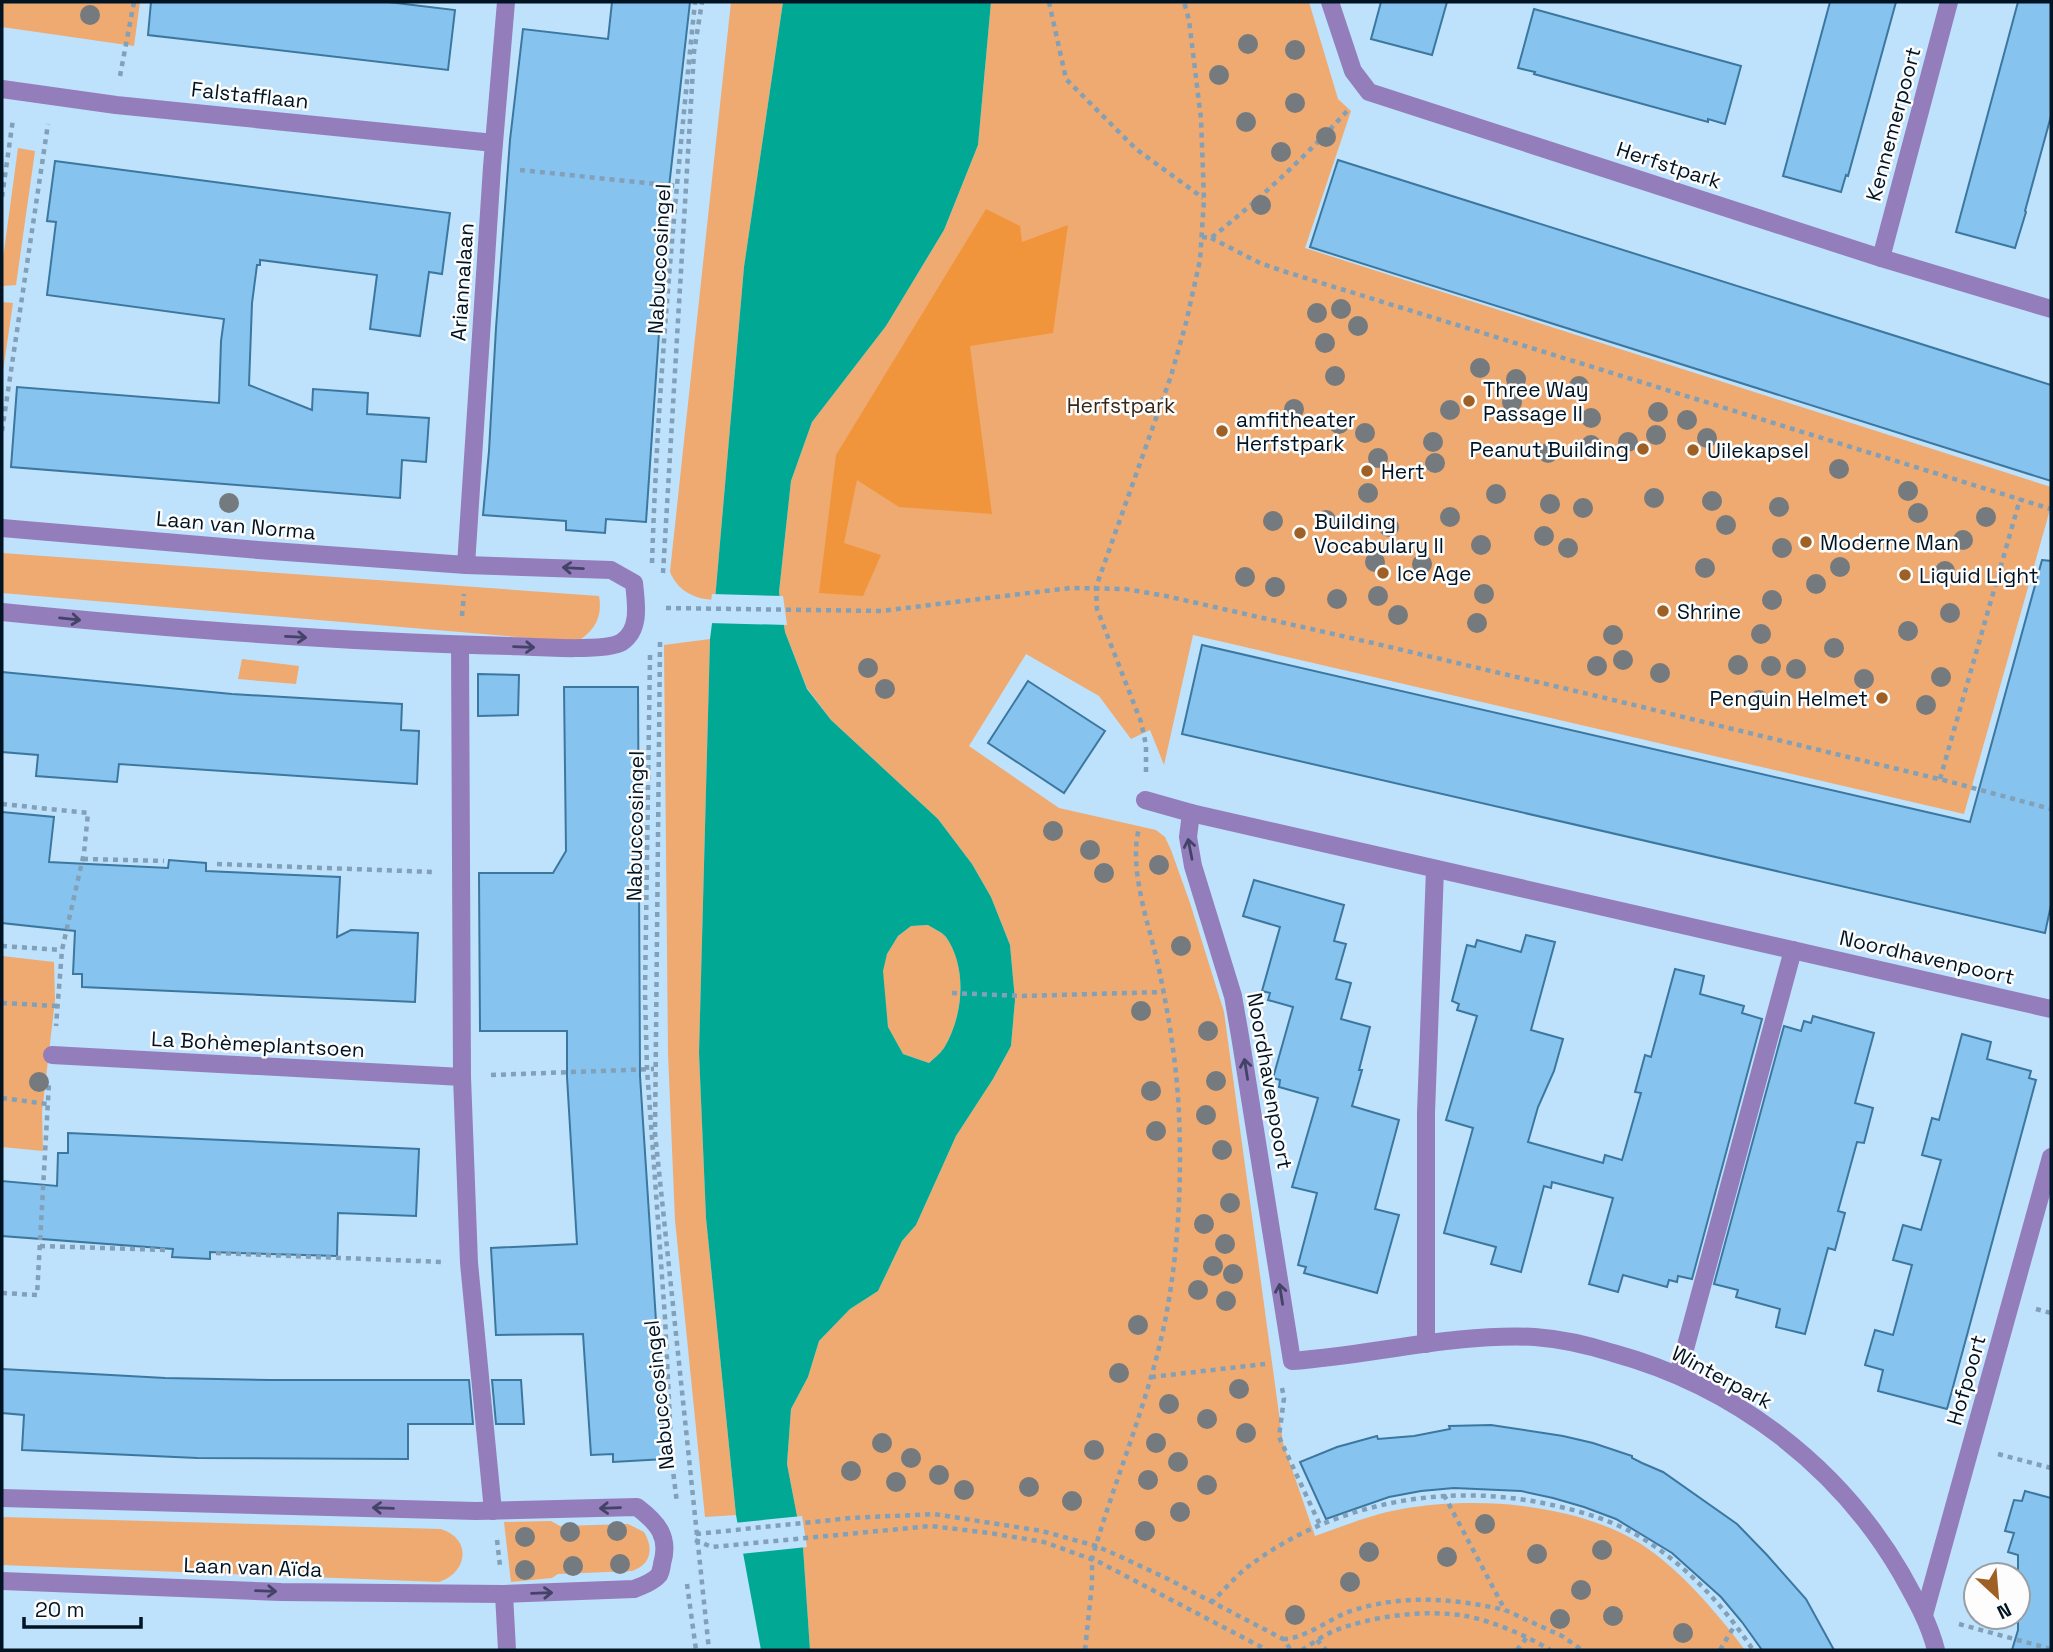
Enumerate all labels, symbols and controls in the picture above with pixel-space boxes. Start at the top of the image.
street label: Kennemerpoort [1859,44,1927,204]
street label: Falstafflaan [190,75,310,115]
street label: Herfstpark [1613,135,1725,195]
street label: Nabuccosingel [642,183,676,335]
street label: Ariannalaan [444,222,480,342]
place label: Three Way Passage II [1483,376,1589,427]
park label: Herfstpark [1067,392,1175,419]
marker: Three Way Passage II [1461,393,1477,409]
place label: amfitheater Herfstpark [1236,406,1356,457]
marker: amfitheater Herfstpark [1214,423,1230,439]
place label: Peanut Building [1470,436,1629,463]
place label: Uilekapsel [1707,437,1809,464]
marker: Peanut Building [1635,441,1651,457]
marker: Uilekapsel [1685,442,1701,458]
place label: Hert [1381,458,1425,485]
marker: Hert [1359,463,1375,479]
street label: Laan van Norma [155,505,317,545]
place label: Building Vocabulary II [1314,508,1444,559]
marker: Building Vocabulary II [1292,525,1308,541]
place label: Moderne Man [1820,529,1959,556]
marker: Moderne Man [1798,534,1814,550]
place label: Ice Age [1397,560,1471,587]
one-way arrow [561,562,584,575]
place label: Liquid Light [1919,562,2038,589]
marker: Ice Age [1375,565,1391,581]
marker: Liquid Light [1897,567,1913,583]
place label: Shrine [1677,598,1741,625]
marker: Shrine [1655,603,1671,619]
one-way arrow [58,612,80,625]
one-way arrow [285,631,307,644]
one-way arrow [512,640,535,653]
place label: Penguin Helmet [1710,685,1868,712]
marker: Penguin Helmet [1874,690,1890,706]
street label: Nabuccosingel [620,750,650,902]
one-way arrow [1183,838,1196,861]
street label: Noordhavenpoort [1837,924,2017,990]
street label: Noordhavenpoort [1241,991,1299,1171]
street label: La Bohèmeplantsoen [150,1025,366,1063]
one-way arrow [1239,1058,1252,1081]
one-way arrow [1274,1283,1287,1306]
street label: Nabuccosingel [638,1319,680,1471]
street label: Hofpoort [1940,1332,1992,1428]
street label: Winterpark [1667,1339,1777,1415]
one-way arrow [599,1501,622,1514]
one-way arrow [372,1502,395,1515]
street label: Laan van Aïda [183,1551,323,1583]
north arrow [1962,1561,2032,1631]
one-way arrow [254,1585,277,1598]
scale bar [24,1586,142,1630]
one-way arrow [530,1586,553,1599]
text: 20 m [35,1596,85,1623]
text: N [1993,1597,2015,1625]

